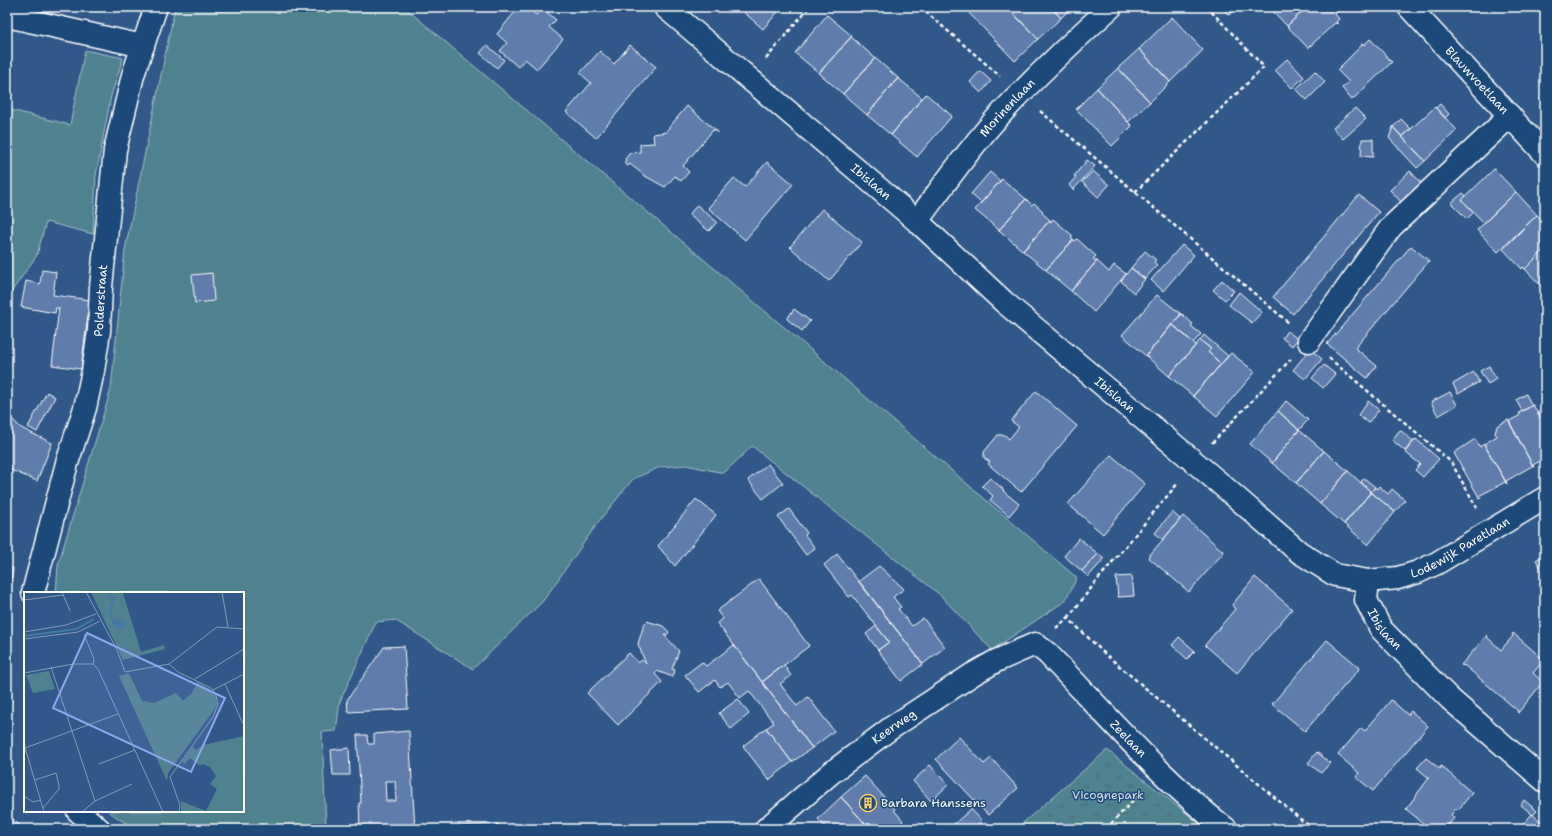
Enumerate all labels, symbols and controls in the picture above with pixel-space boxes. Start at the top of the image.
street label: Blauwvoetlaan [1442,43,1512,118]
street label: Morinenlaan [976,75,1038,140]
street label: Ibislaan [847,160,894,204]
street label: Polderstraat [90,264,111,338]
street label: Ibislaan [1091,373,1138,417]
street label: Lodewijk Paretlaan [1409,513,1513,582]
inset map [24,592,244,812]
street label: Ibislaan [1364,606,1405,653]
street label: Keerweg [869,706,919,748]
street label: Zeelaan [1106,717,1150,761]
park label: Vicognepark [1072,787,1144,803]
building icon: Barbara Hanssens [858,793,878,813]
place label: Barbara Hanssens [881,795,986,811]

